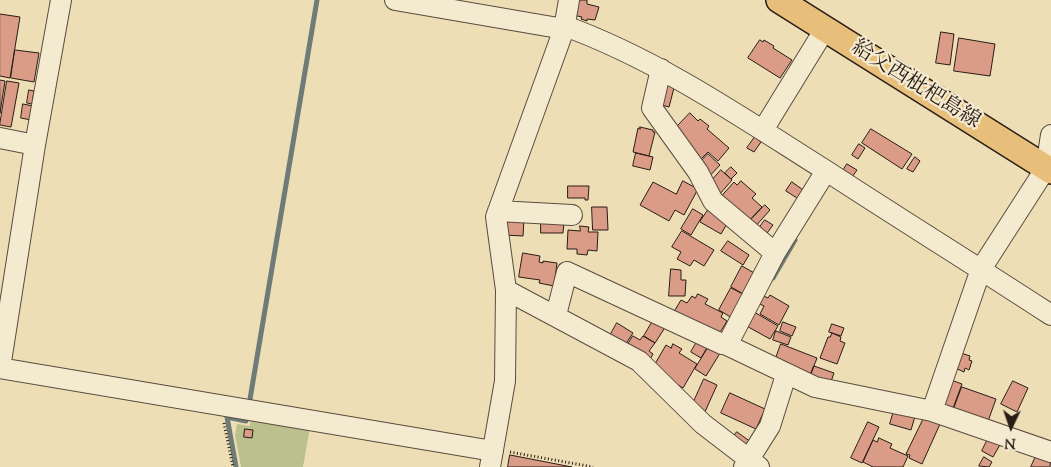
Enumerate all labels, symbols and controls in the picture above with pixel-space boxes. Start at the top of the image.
street label: 給父西枇杷島線 [846,36,984,136]
north arrow [986,402,1036,452]
text: N [1004,432,1016,452]

